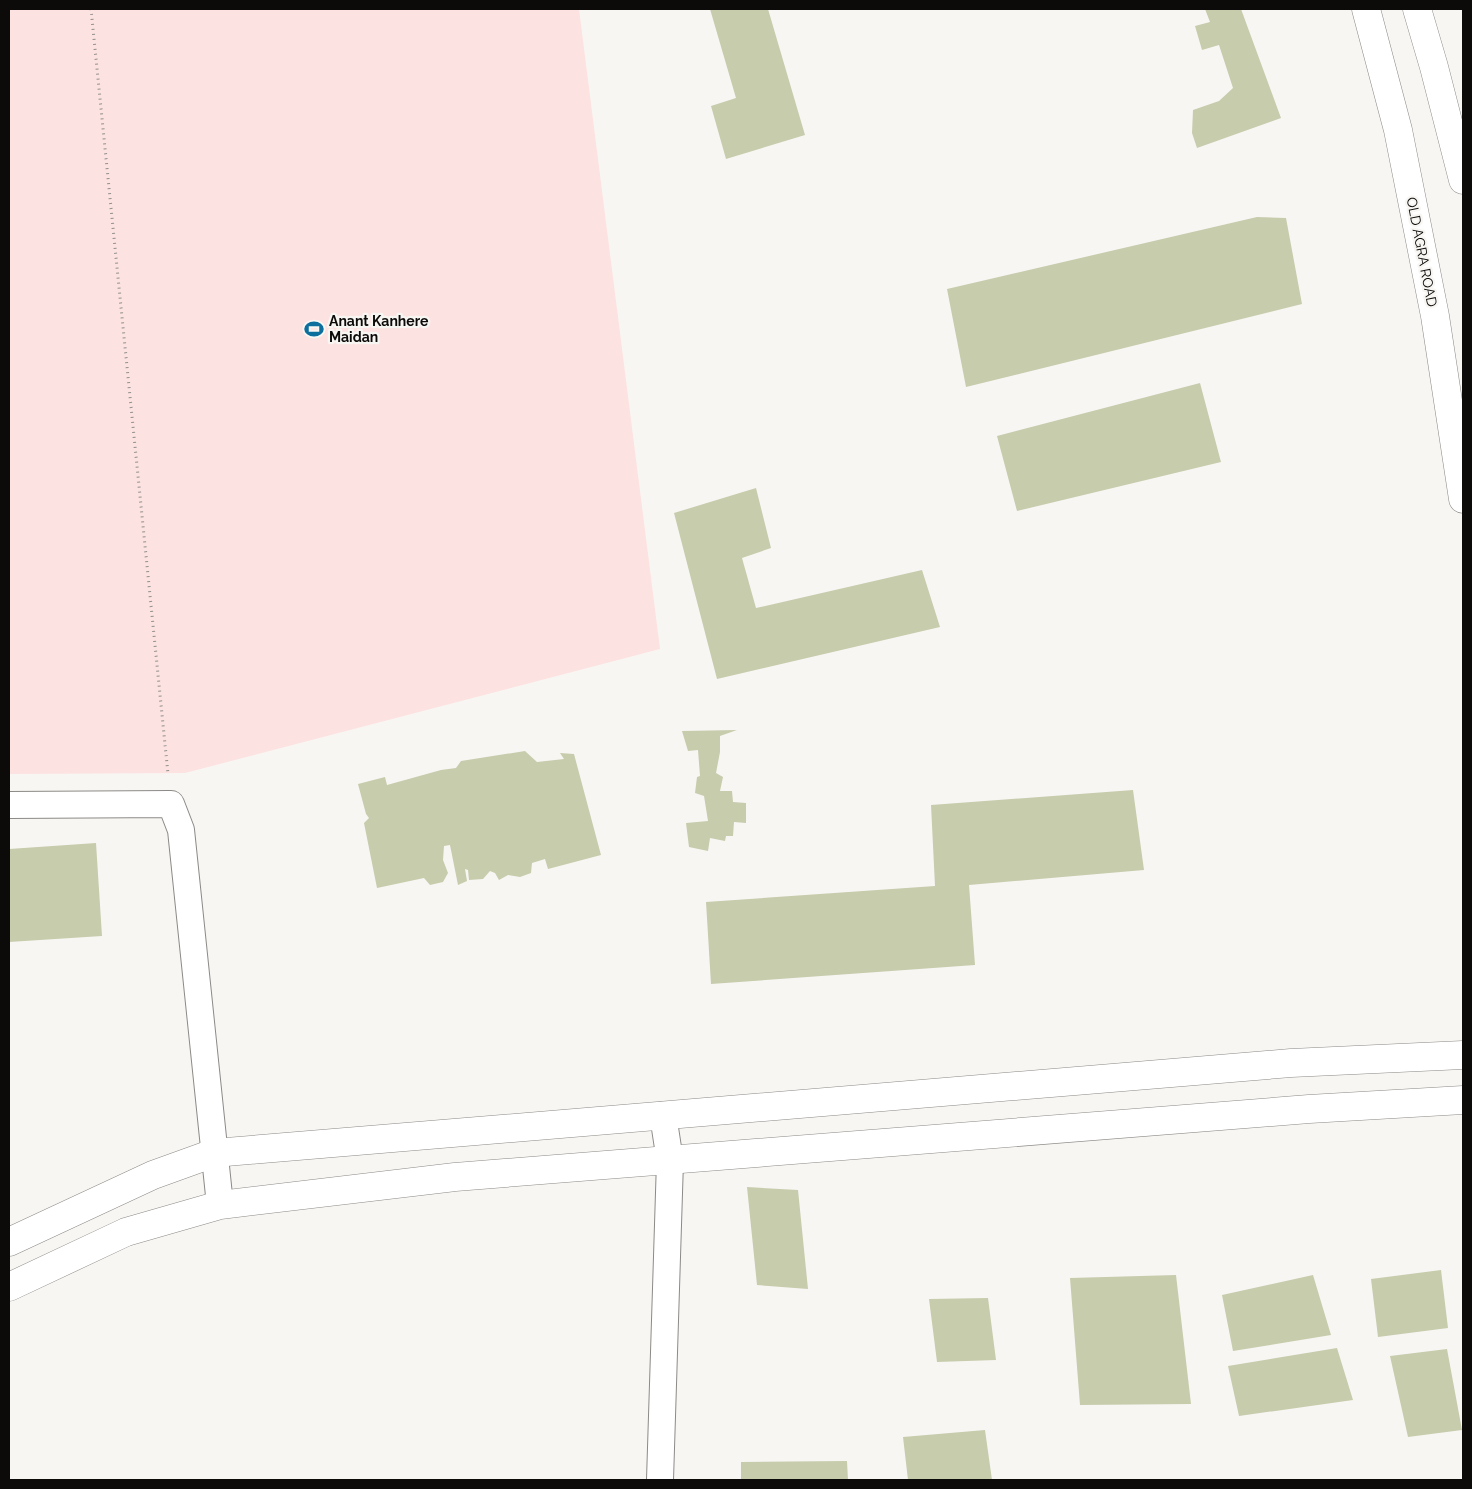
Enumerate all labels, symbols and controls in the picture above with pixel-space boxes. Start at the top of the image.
street label: OLD AGRA ROAD [1404,196,1440,308]
place label: Anant Kanhere Maidan [329,313,429,345]
sports icon: Anant Kanhere Maidan [303,318,325,340]

